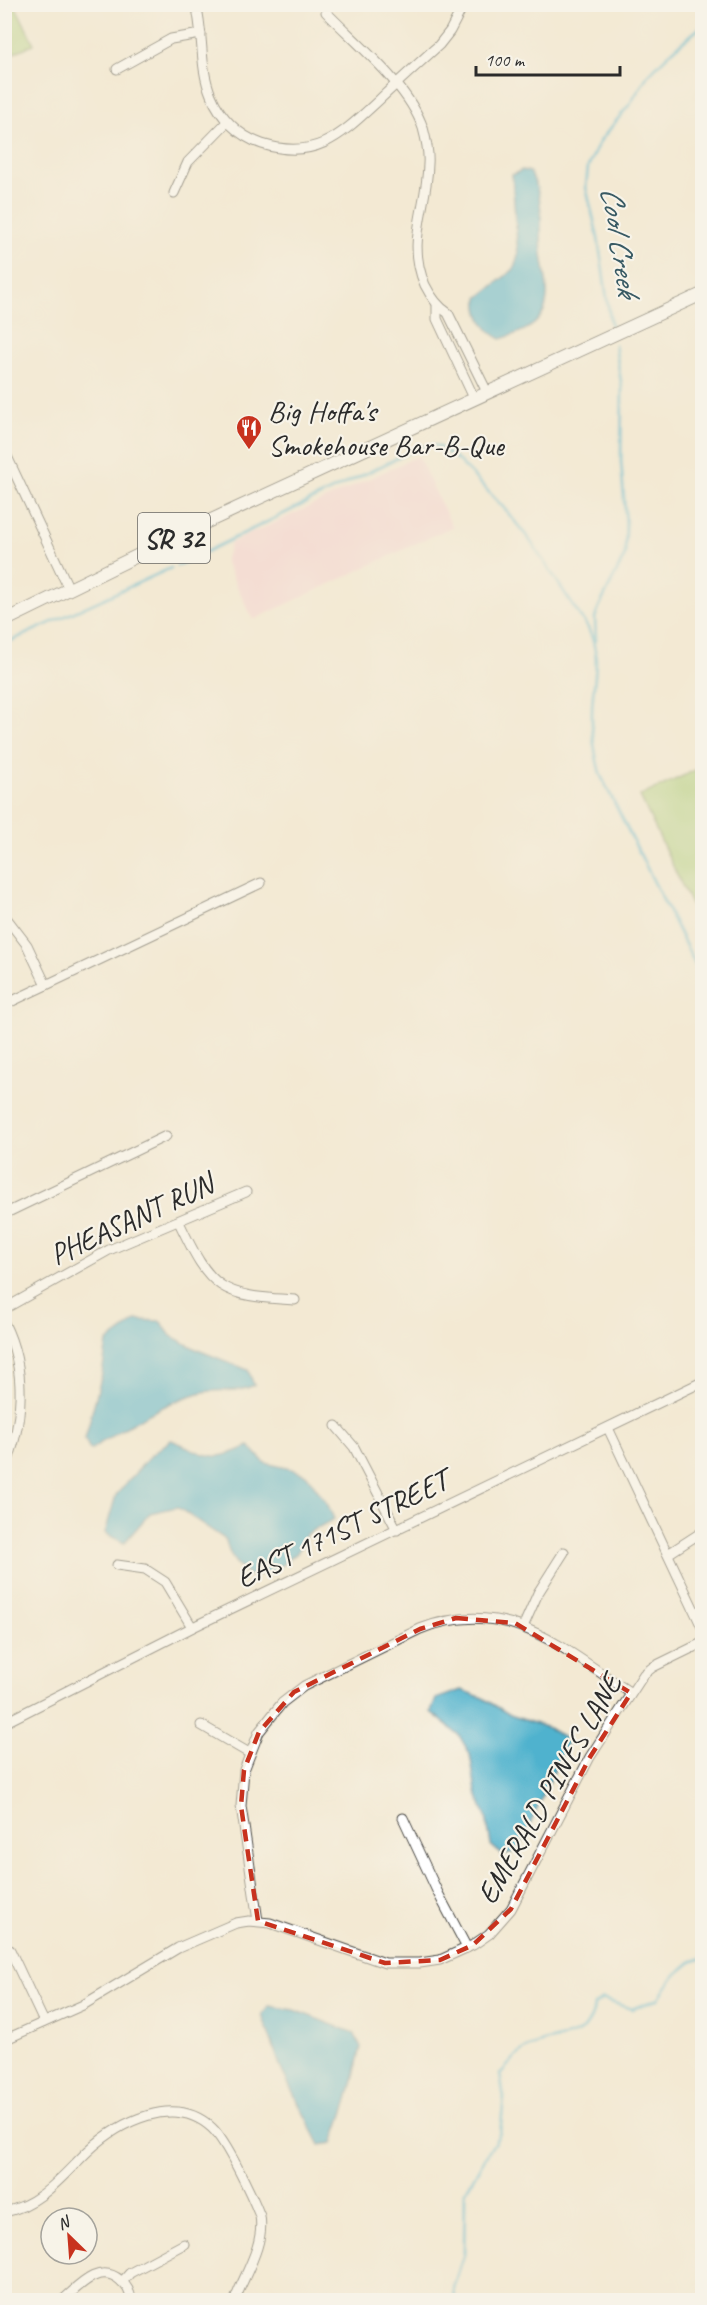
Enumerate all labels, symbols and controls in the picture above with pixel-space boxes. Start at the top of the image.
scale bar [476,39,620,77]
text: 100 m [485,49,526,71]
water label: Cool Creek [591,183,650,305]
place label: Big Hoffa's Smokehouse Bar-B-Que [268,392,506,464]
restaurant icon: Big Hoffa's Smokehouse Bar-B-Que [234,413,264,451]
road number: SR 32 [138,513,210,563]
street label: PHEASANT RUN [43,1163,223,1273]
street label: EAST 171ST STREET [230,1458,461,1597]
street label: EMERALD PINES LANE [468,1664,632,1910]
north arrow [39,2206,99,2266]
text: N [54,2211,75,2234]

